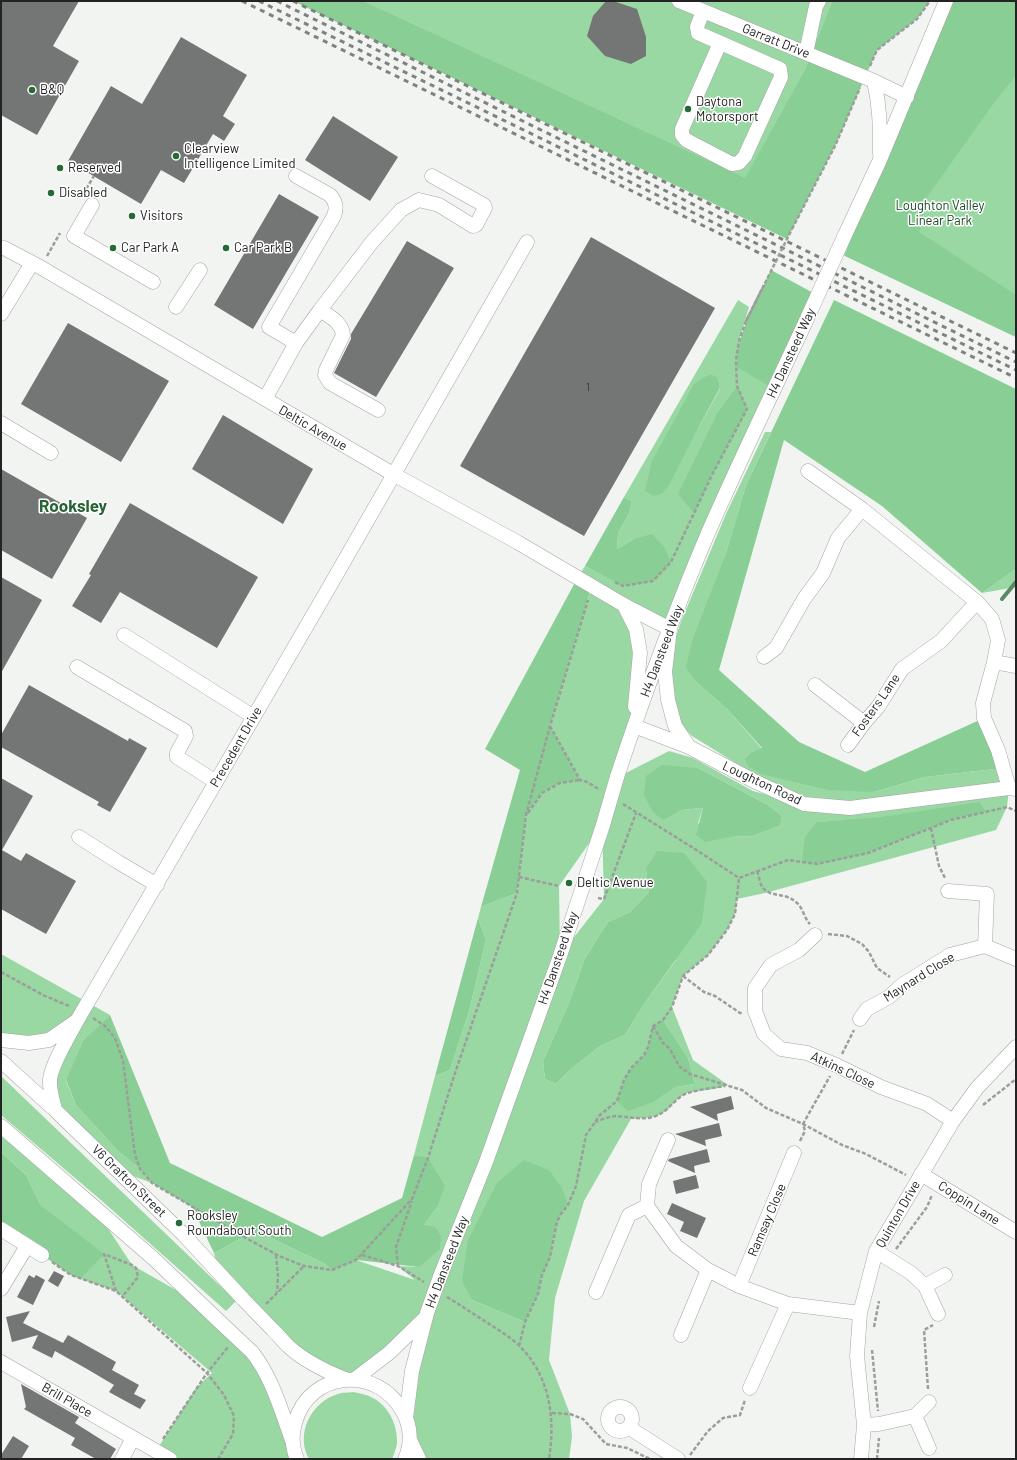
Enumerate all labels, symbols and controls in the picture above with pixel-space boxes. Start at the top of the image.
street label: Garratt Drive [740,20,812,62]
place label: B&Q [40,82,64,98]
marker: B&Q [27,85,37,95]
place label: Daytona Motorsport [696,94,759,125]
marker: Daytona Motorsport [683,104,693,114]
place label: Clearview Intelligence Limited [184,141,296,172]
marker: Clearview Intelligence Limited [171,151,181,161]
place label: Reserved [68,160,121,176]
marker: Reserved [55,163,65,173]
place label: Disabled [59,185,107,201]
marker: Disabled [46,188,56,198]
park label: Loughton Valley Linear Park [895,198,985,229]
place label: Visitors [140,208,183,224]
marker: Visitors [127,211,137,221]
place label: Car Park A [121,240,179,256]
place label: Car Park B [234,240,292,256]
marker: Car Park A [108,243,118,253]
marker: Car Park B [221,243,231,253]
street label: H4 Dansteed Way [763,305,819,401]
house number: 1 [586,380,590,394]
street label: Deltic Avenue [276,402,350,454]
district label: Rooksley [39,496,107,516]
street label: H4 Dansteed Way [637,603,687,699]
street label: Fosters Lane [849,671,903,739]
street label: Precedent Drive [207,704,265,790]
street label: Loughton Road [720,758,804,808]
place label: Deltic Avenue [577,875,654,891]
marker: Deltic Avenue [564,878,574,888]
street label: H4 Dansteed Way [535,909,581,1007]
street label: Maynard Close [881,949,957,1005]
street label: Atkins Close [808,1048,878,1092]
street label: V6 Grafton Street [88,1142,170,1220]
street label: Quinton Drive [873,1178,923,1250]
street label: Coppin Lane [935,1178,1003,1228]
street label: Ramsay Close [745,1181,789,1259]
place label: Rooksley Roundabout South [187,1208,291,1239]
street label: H4 Dansteed Way [422,1214,472,1310]
marker: Rooksley Roundabout South [174,1218,184,1228]
street label: Brill Place [39,1379,95,1421]

